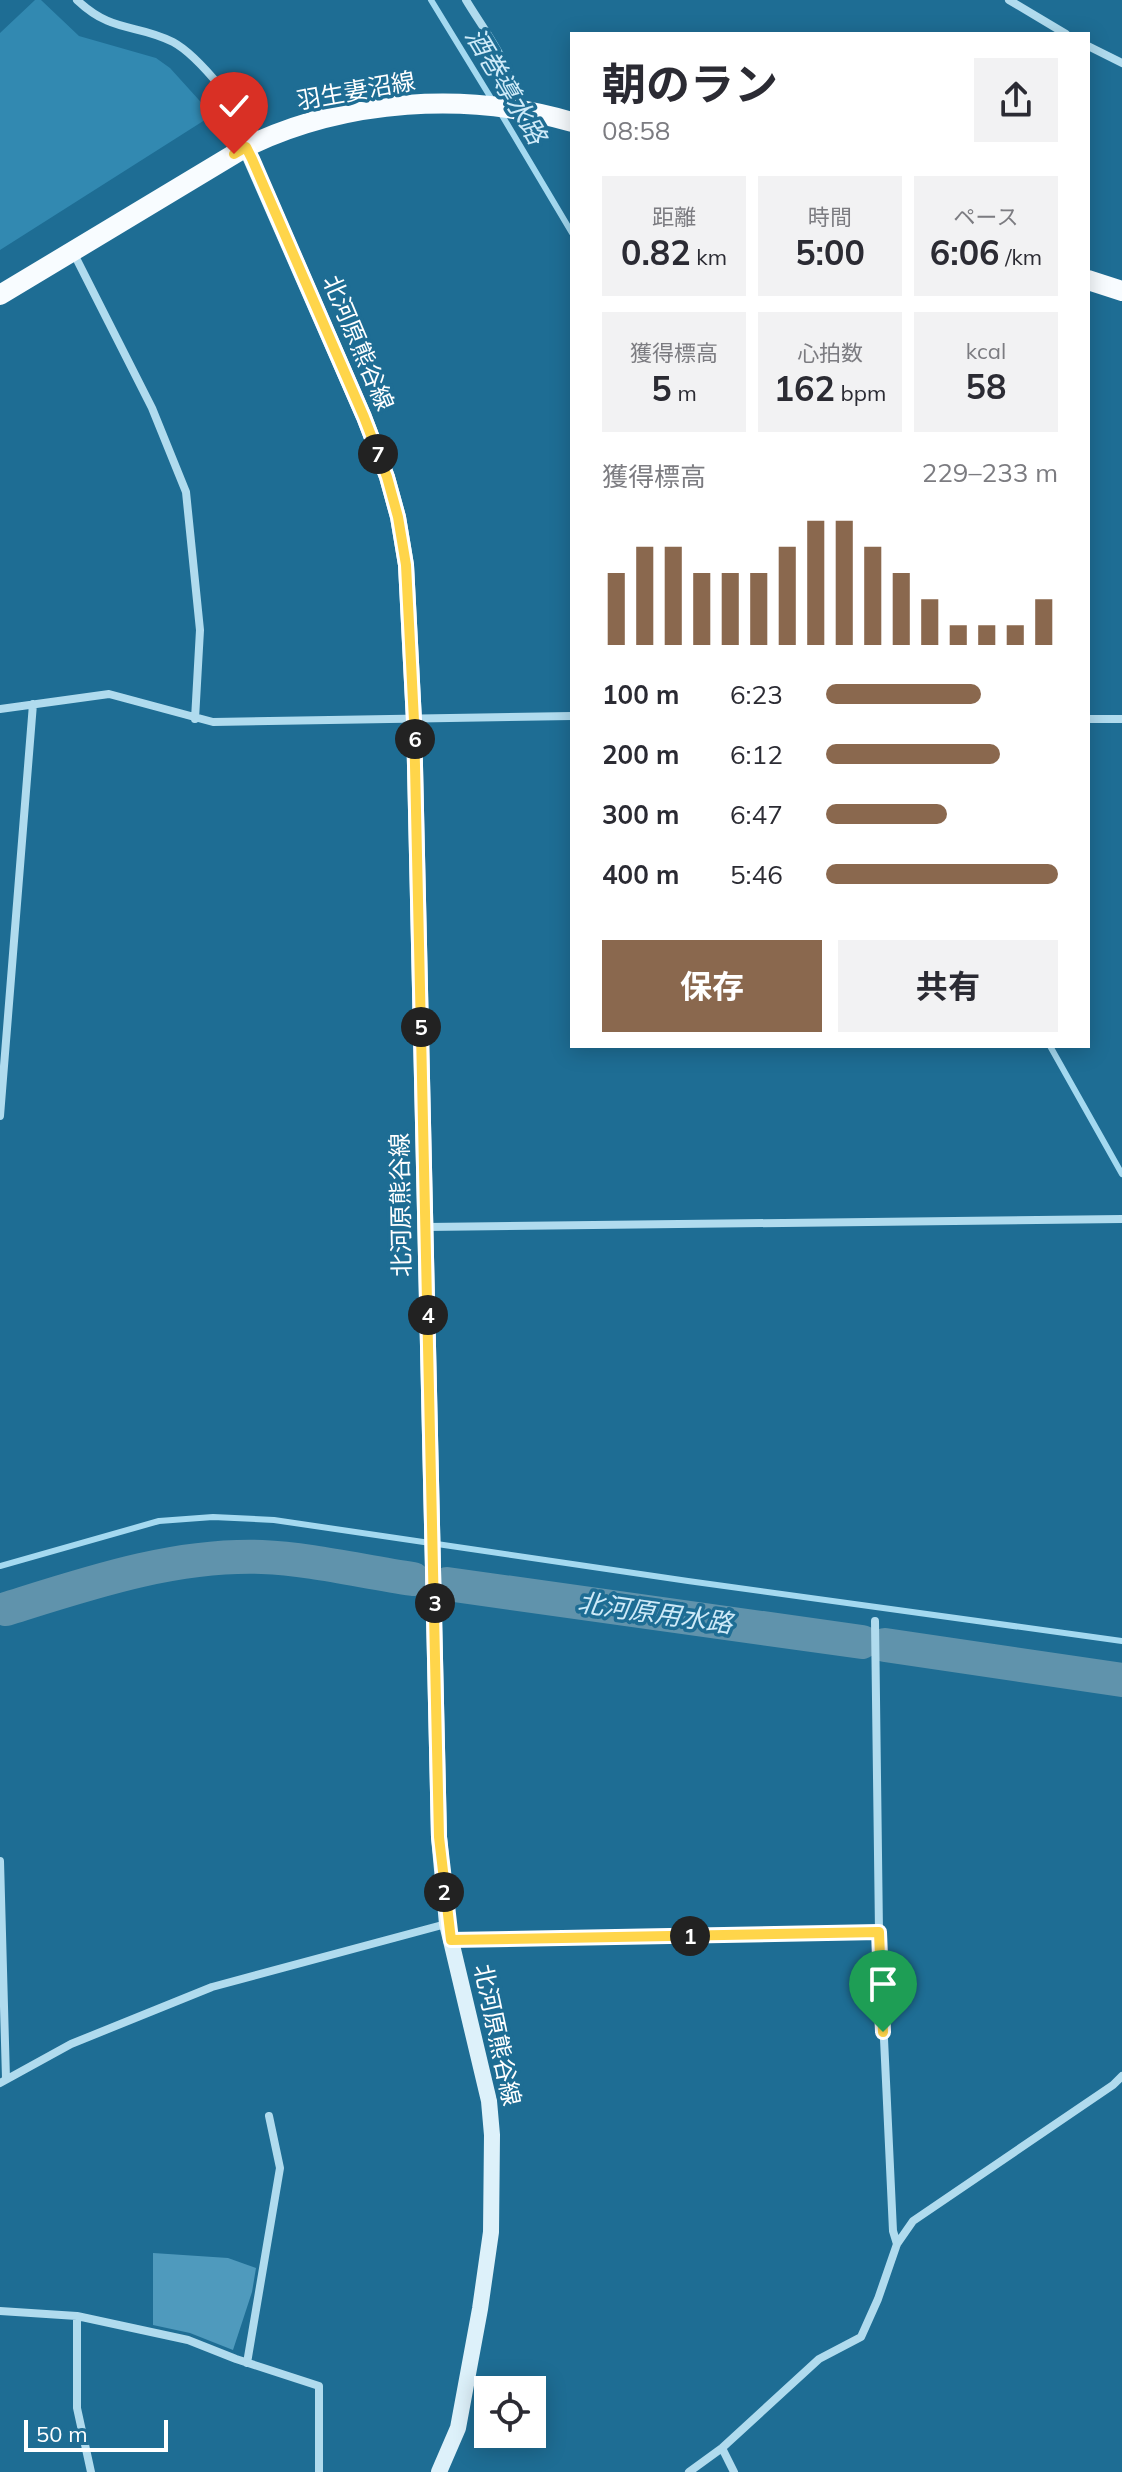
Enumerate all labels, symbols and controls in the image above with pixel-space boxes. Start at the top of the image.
water label: 酒巻導水路 [459,22,555,152]
text: 朝のラン [602,56,778,111]
button: share [974,58,1058,142]
street label: 羽生妻沼線 [294,65,418,115]
pin [200,72,268,154]
icon: check [212,84,256,128]
text: 08:58 [602,114,670,147]
text: 距離 [652,203,696,231]
text: 時間 [808,203,852,231]
text: ペース [954,203,1018,231]
text: 0.82 [621,231,691,274]
text: 5:00 [795,231,865,274]
text: 6:06 [930,231,1000,274]
text: km [691,243,727,271]
text: /km [1000,243,1042,271]
street label: 北河原熊谷線 [317,270,401,415]
text: kcal [966,337,1006,365]
text: 獲得標高 [630,339,718,367]
text: 心拍数 [797,339,863,367]
text: 58 [966,365,1006,408]
text: 5 [651,367,672,410]
text: 162 [774,367,835,410]
text: m [672,379,697,407]
text: bpm [835,379,886,407]
pin: 7 [358,434,398,474]
text: 7 [371,440,385,468]
text: 229–233 m [922,456,1058,489]
text: 獲得標高 [602,460,706,493]
text: 100 m [602,678,679,711]
text: 6:23 [730,678,783,711]
pin: 6 [395,719,435,759]
text: 6 [408,725,422,753]
text: 200 m [602,738,679,771]
text: 6:12 [730,738,783,771]
text: 300 m [602,798,679,831]
text: 6:47 [730,798,783,831]
text: 400 m [602,858,679,891]
text: 5:46 [730,858,783,891]
button: 保存 [602,940,822,1032]
button: 共有 [838,940,1058,1032]
pin: 5 [401,1007,441,1047]
text: 5 [414,1013,428,1041]
street label: 北河原熊谷線 [384,1133,416,1277]
pin: 4 [408,1295,448,1335]
text: 4 [421,1301,435,1329]
pin: 3 [415,1583,455,1623]
water label: 北河原用水路 [576,1585,737,1640]
text: 3 [428,1589,442,1617]
pin: 2 [424,1872,464,1912]
text: 2 [437,1878,451,1906]
pin: 1 [670,1916,710,1956]
text: 1 [683,1922,697,1950]
pin [849,1950,917,2032]
street label: 北河原熊谷線 [468,1961,528,2108]
icon: arrive [861,1962,905,2006]
map controls [474,2376,546,2448]
button: locate [474,2376,546,2448]
scale bar [24,2416,168,2452]
text: 50 m [36,2420,87,2448]

